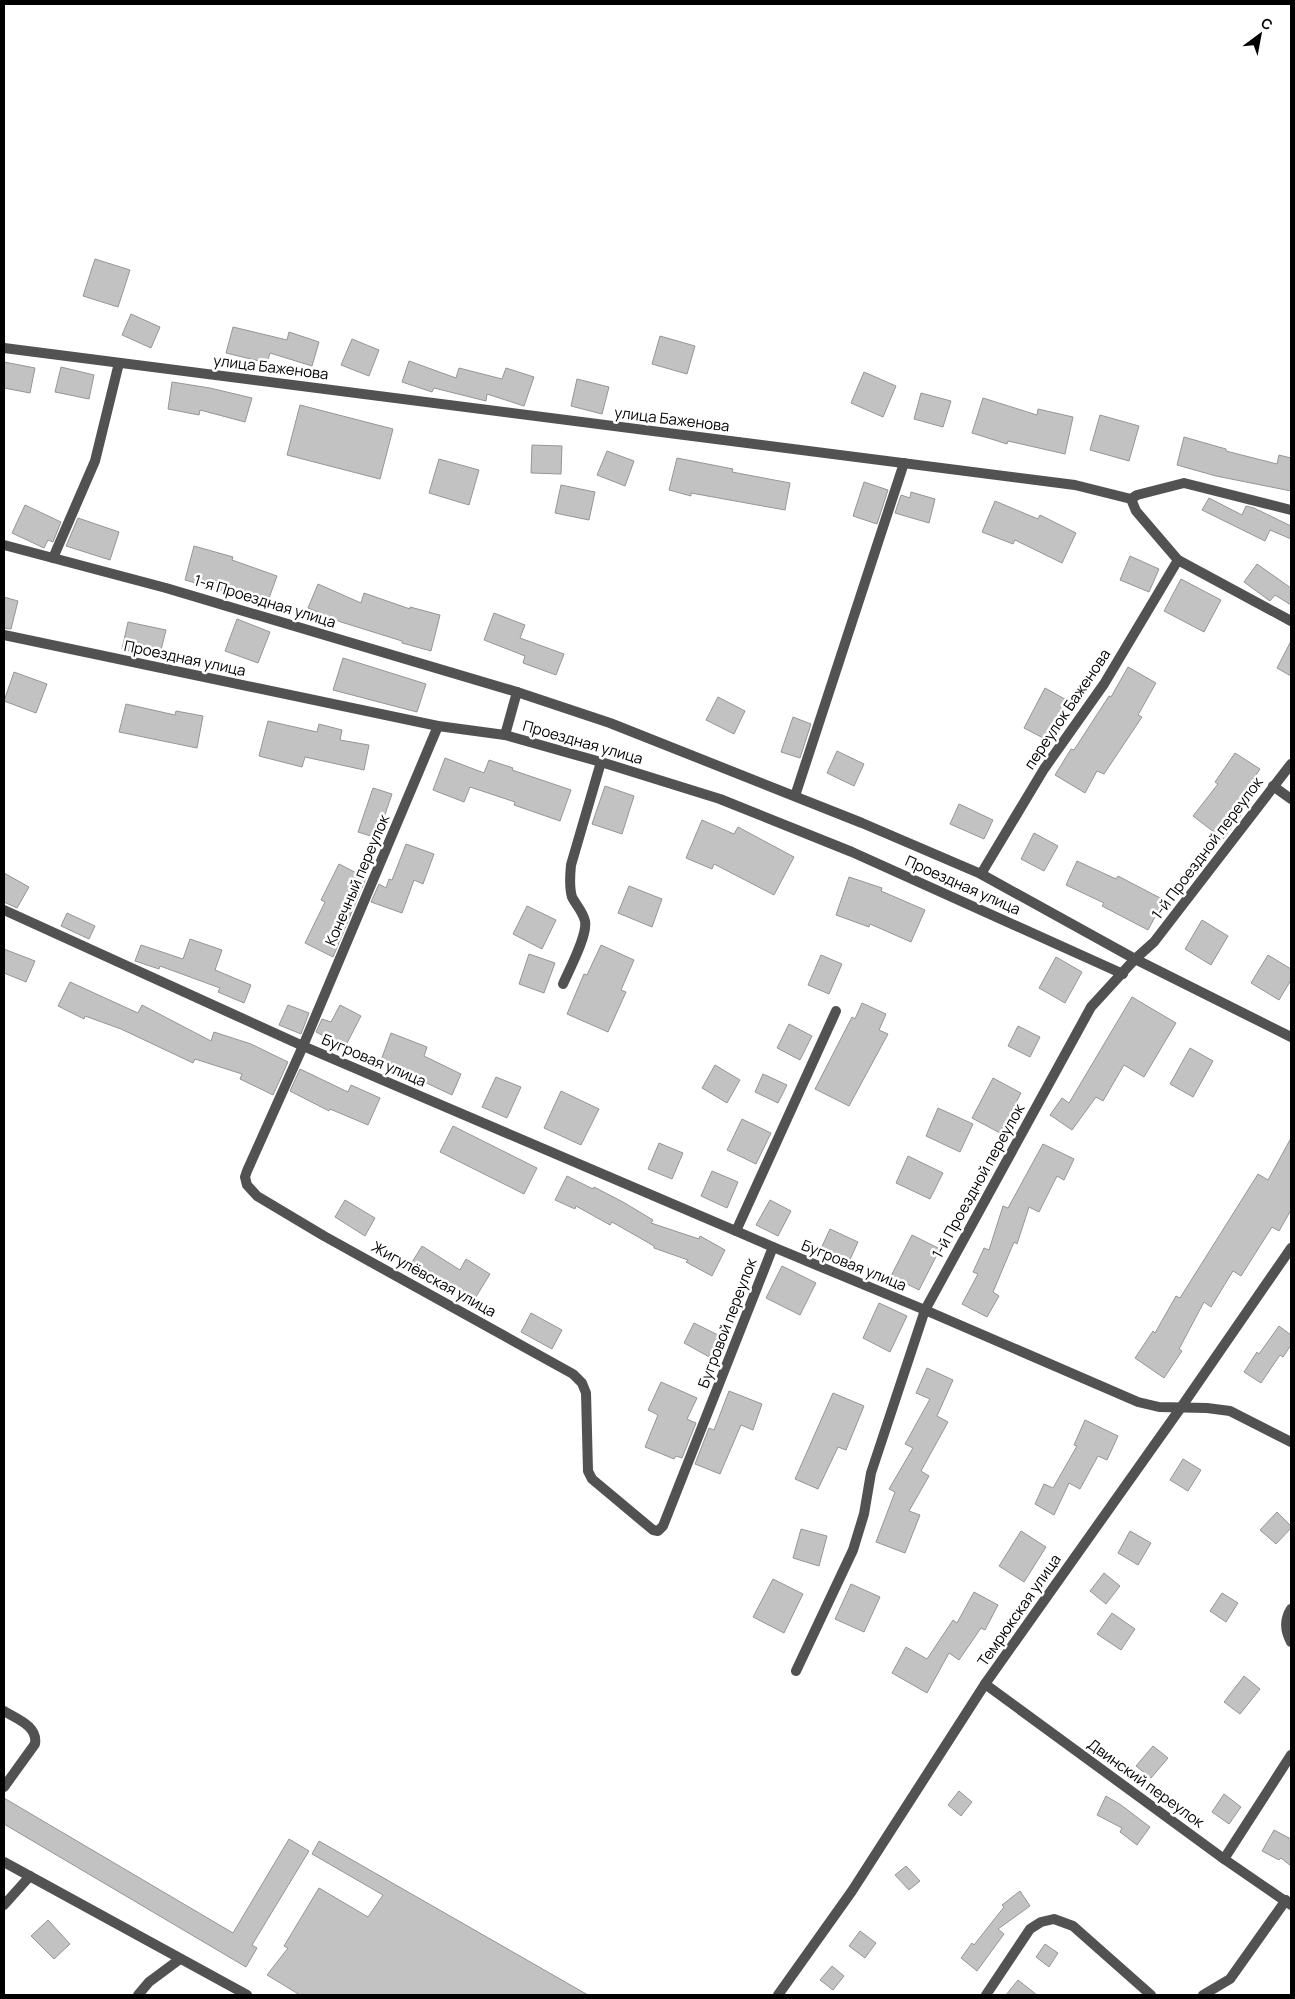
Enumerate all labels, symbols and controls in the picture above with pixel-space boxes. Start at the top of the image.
north arrow [1235,10,1285,60]
text: С [1258,13,1277,34]
street label: улица Баженова [212,350,330,384]
street label: улица Баженова [613,402,731,436]
street label: 1-я Проездная улица [191,569,339,633]
street label: Проездная улица [122,635,248,681]
street label: переулок Баженова [1019,645,1115,773]
street label: Проездная улица [520,715,646,769]
street label: 1-й Проездной переулок [1146,772,1268,924]
street label: Конечный переулок [320,811,394,949]
street label: Проездная улица [902,850,1024,920]
street label: Бугровая улица [318,1029,430,1091]
street label: 1-й Проездной переулок [927,1100,1030,1262]
street label: Бугровая улица [798,1234,910,1296]
street label: Жигулёвская улица [368,1236,500,1322]
street label: Бугровой переулок [693,1255,762,1391]
street label: Темрюкская улица [972,1550,1066,1670]
street label: Двинский переулок [1083,1733,1209,1833]

